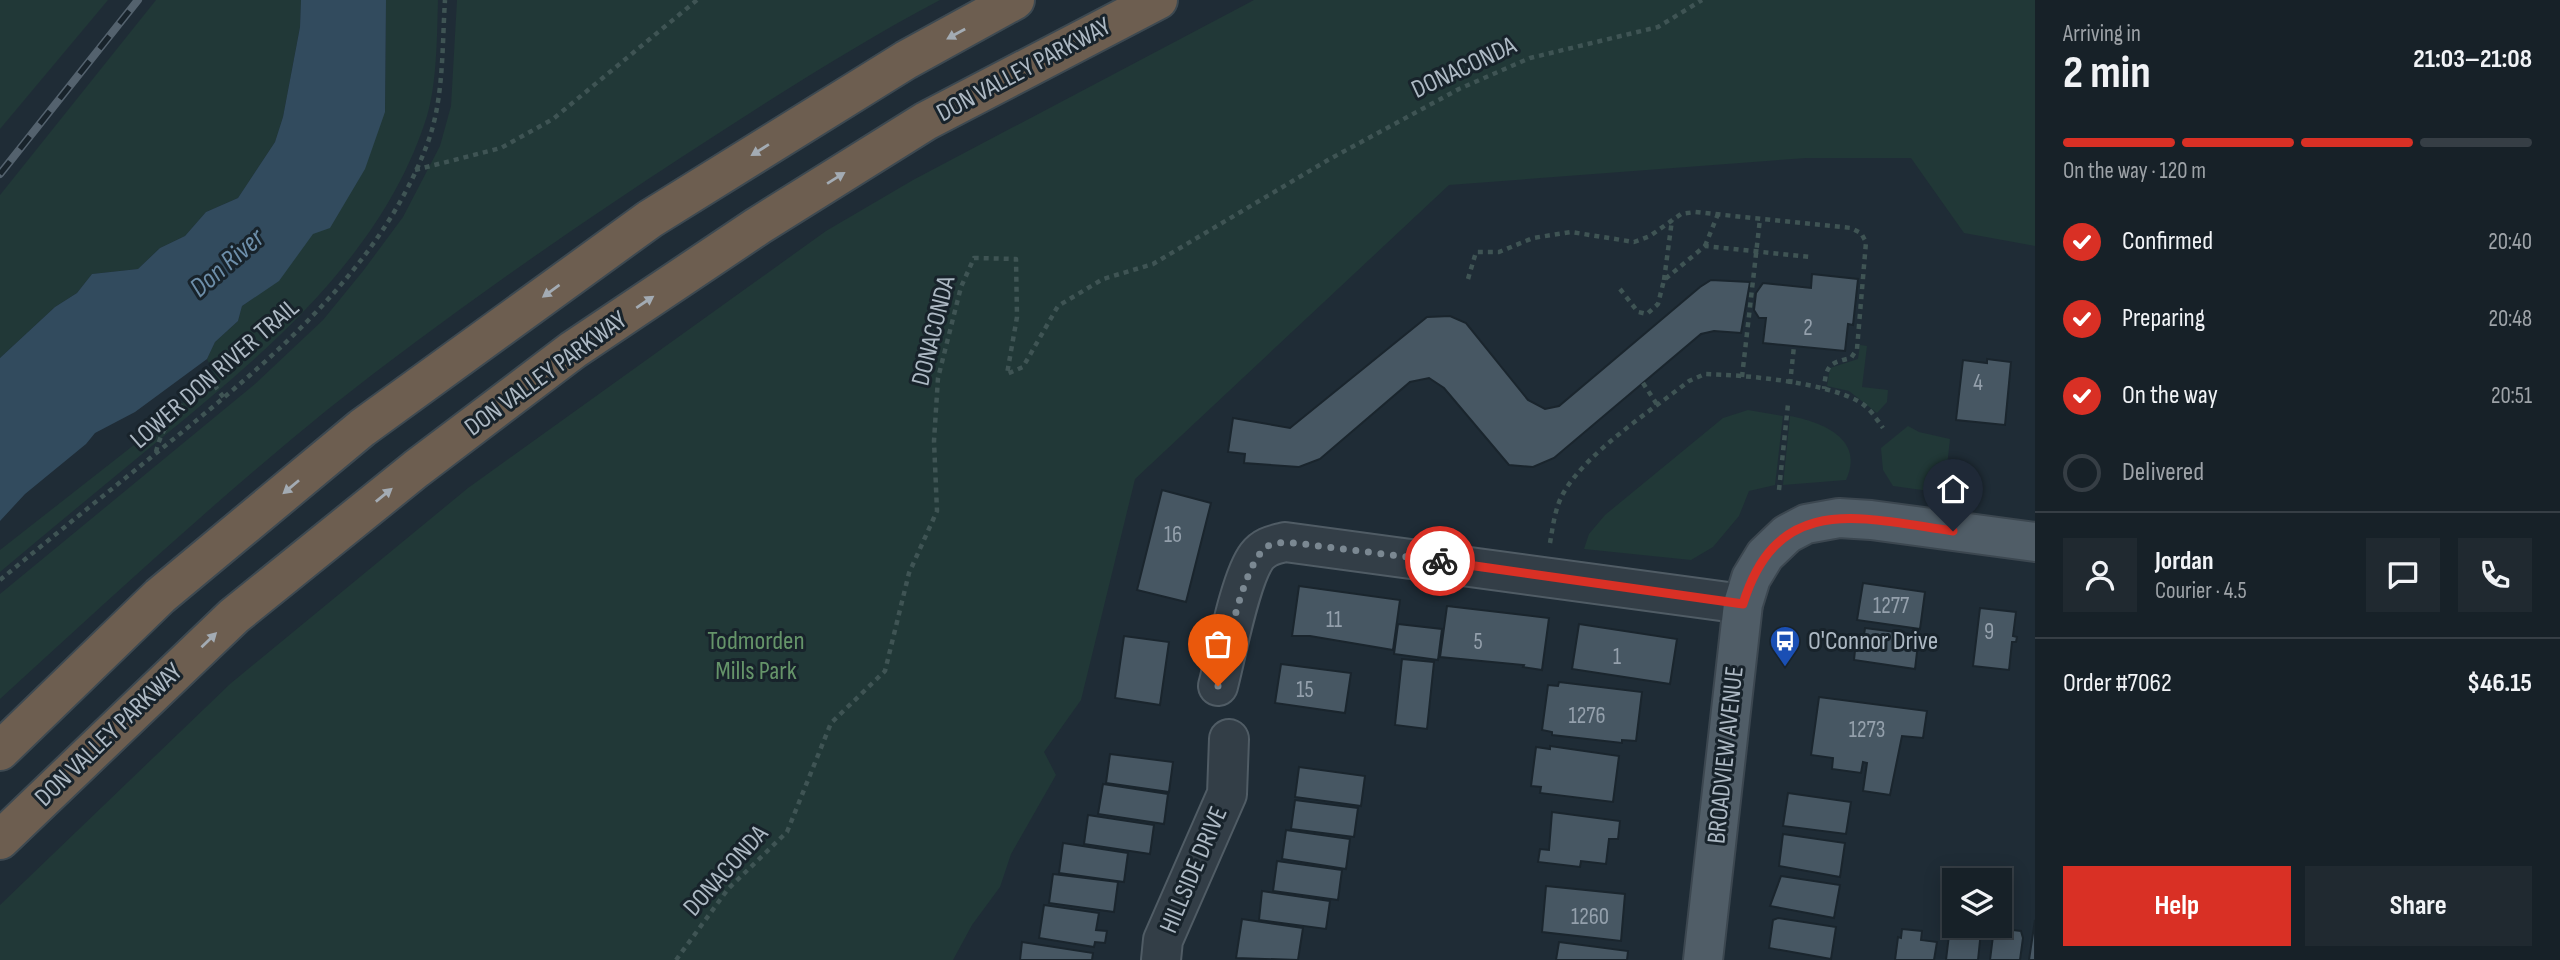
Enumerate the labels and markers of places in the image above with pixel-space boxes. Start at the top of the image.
pin [1923,459,1983,531]
pin [1188,614,1248,686]
bus stop icon: O'Connor Drive [1768,624,1802,668]
place label: O'Connor Drive [1808,626,1938,657]

